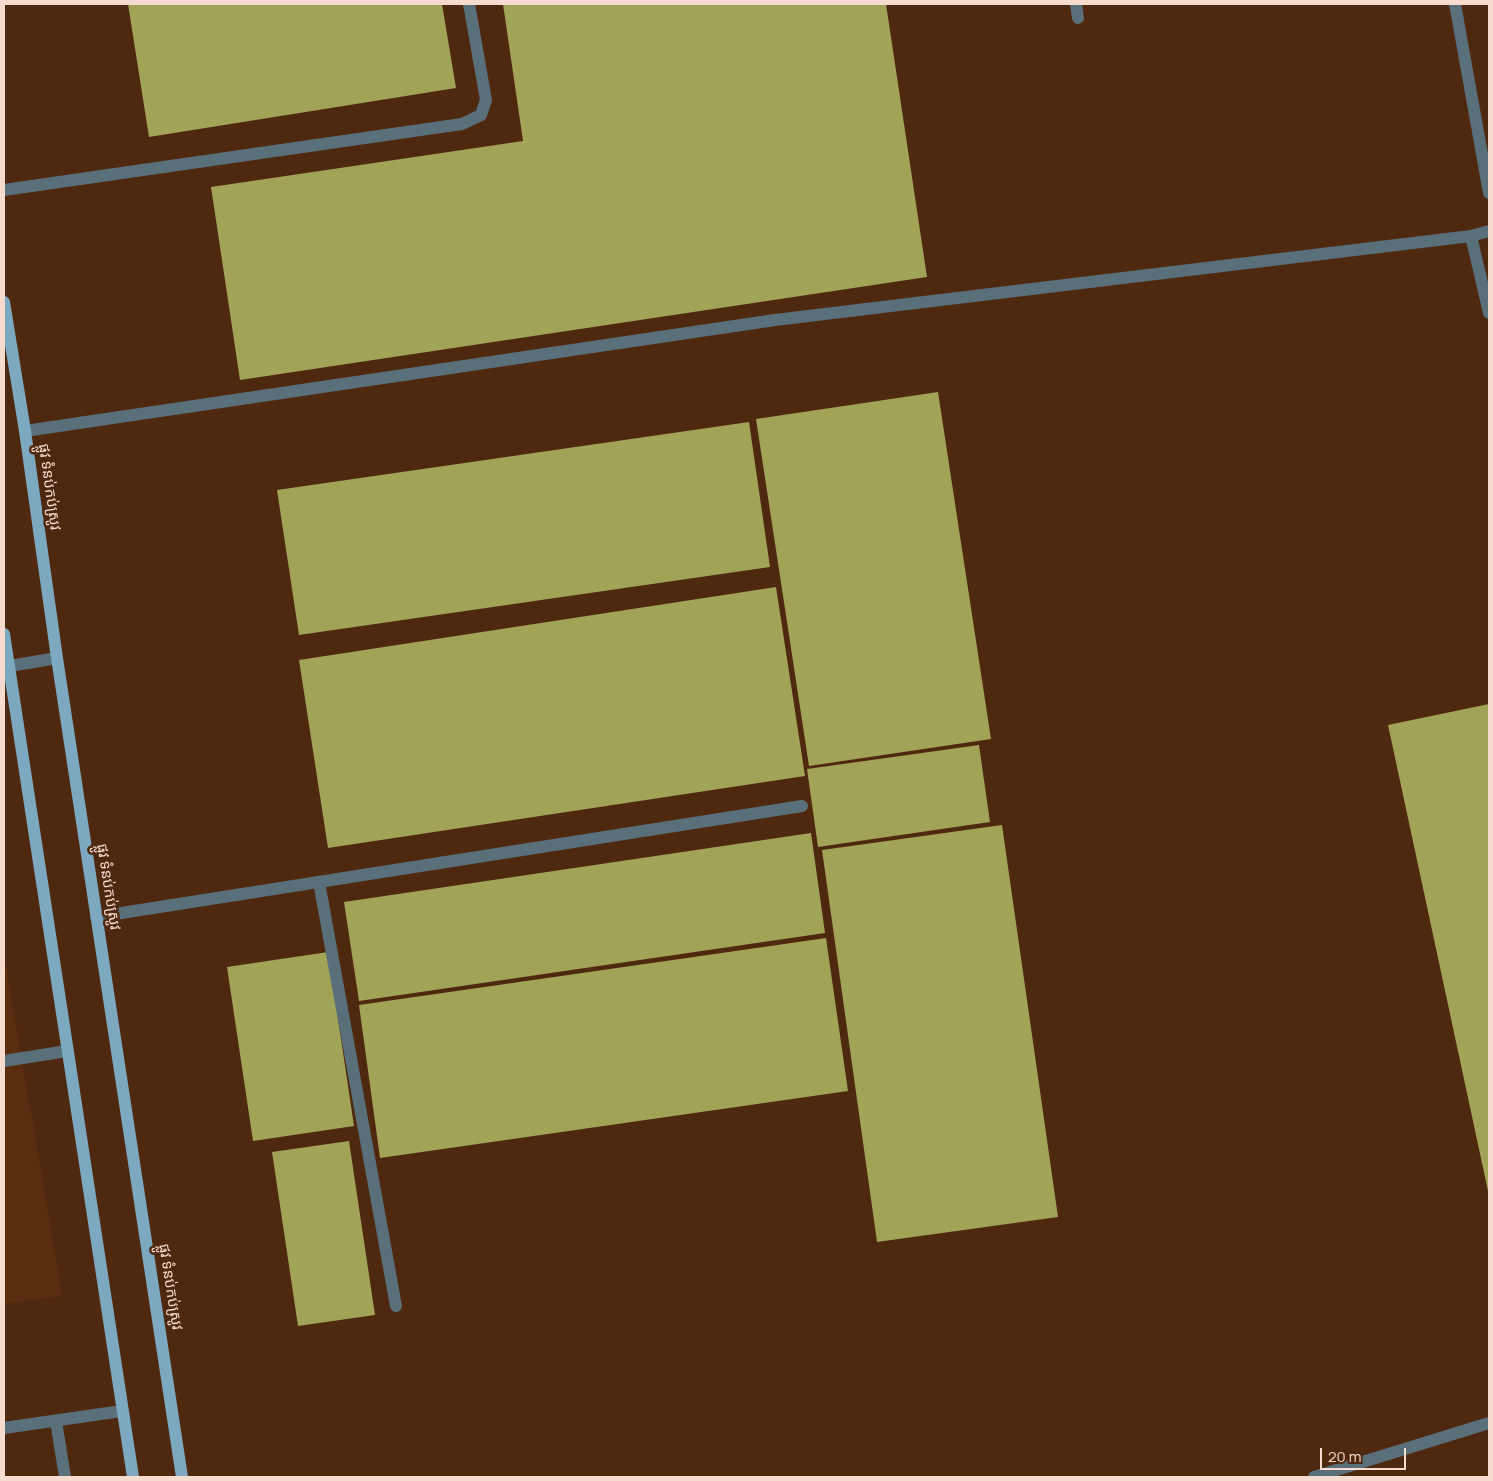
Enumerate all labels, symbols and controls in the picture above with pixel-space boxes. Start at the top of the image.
street label: ផ្លូវ ទំនប់កប់ស្រូវ [34,442,64,532]
street label: ផ្លូវ ទំនប់កប់ស្រូវ [92,842,124,932]
street label: ផ្លូវ ទំនប់កប់ស្រូវ [154,1242,186,1332]
scale bar [1323,1438,1409,1470]
text: 20 m [1328,1446,1361,1467]

